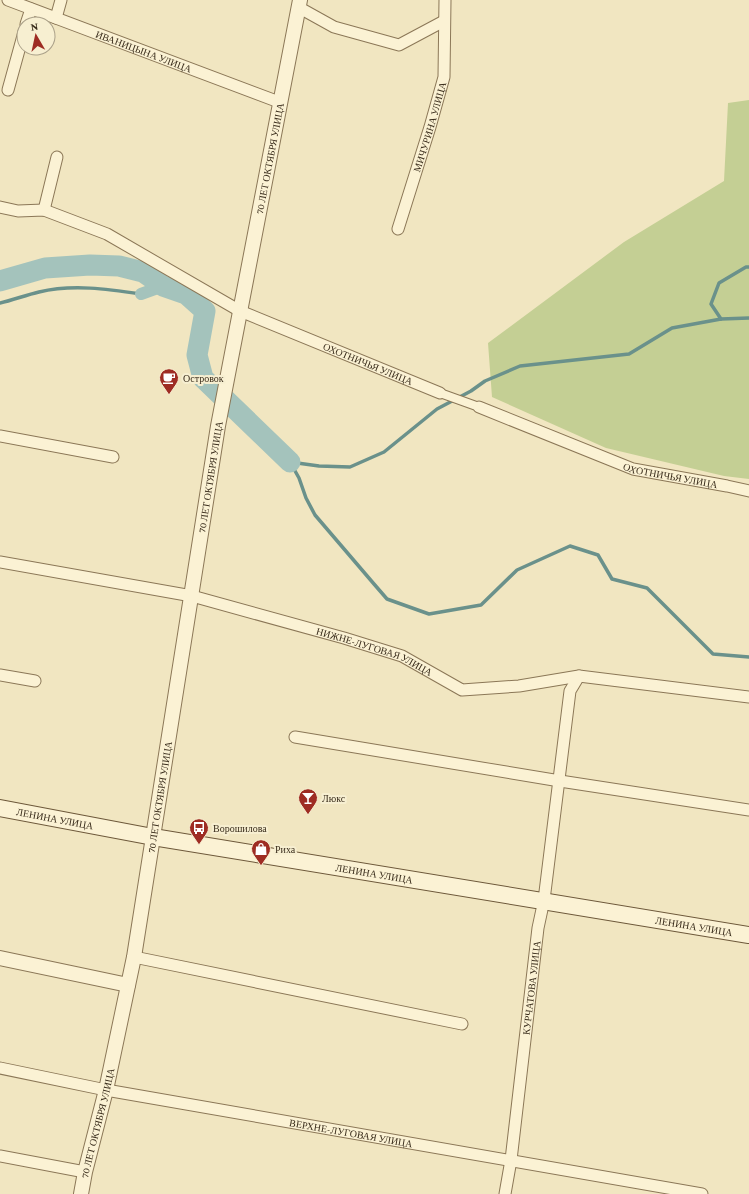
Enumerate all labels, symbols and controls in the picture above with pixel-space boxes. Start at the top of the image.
north arrow [16,16,56,56]
text: N [30,20,40,33]
street label: ИВАНИЦЫНА УЛИЦА [94,28,194,75]
street label: МИЧУРИНА УЛИЦА [411,80,449,173]
street label: 70 ЛЕТ ОКТЯБРЯ УЛИЦА [254,101,286,215]
street label: ОХОТНИЧЬЯ УЛИЦА [322,341,415,388]
cafe icon: Островок [158,367,180,395]
place label: Островок [183,373,224,384]
street label: 70 ЛЕТ ОКТЯБРЯ УЛИЦА [196,419,225,534]
street label: ОХОТНИЧЬЯ УЛИЦА [622,461,719,490]
street label: НИЖНЕ-ЛУГОВАЯ УЛИЦА [315,626,435,678]
street label: 70 ЛЕТ ОКТЯБРЯ УЛИЦА [146,740,174,854]
bar icon: Люкс [297,787,319,815]
place label: Люкс [322,793,346,804]
street label: ЛЕНИНА УЛИЦА [16,806,95,832]
bus stop icon: Ворошилова [188,817,210,845]
place label: Ворошилова [213,823,267,834]
shop icon: Риха [250,838,272,866]
place label: Риха [275,844,296,855]
street label: ЛЕНИНА УЛИЦА [335,862,414,886]
street label: ЛЕНИНА УЛИЦА [654,915,734,938]
street label: КУРЧАТОВА УЛИЦА [521,939,543,1035]
street label: 70 ЛЕТ ОКТЯБРЯ УЛИЦА [79,1066,117,1179]
street label: ВЕРХНЕ-ЛУГОВАЯ УЛИЦА [289,1117,414,1150]

